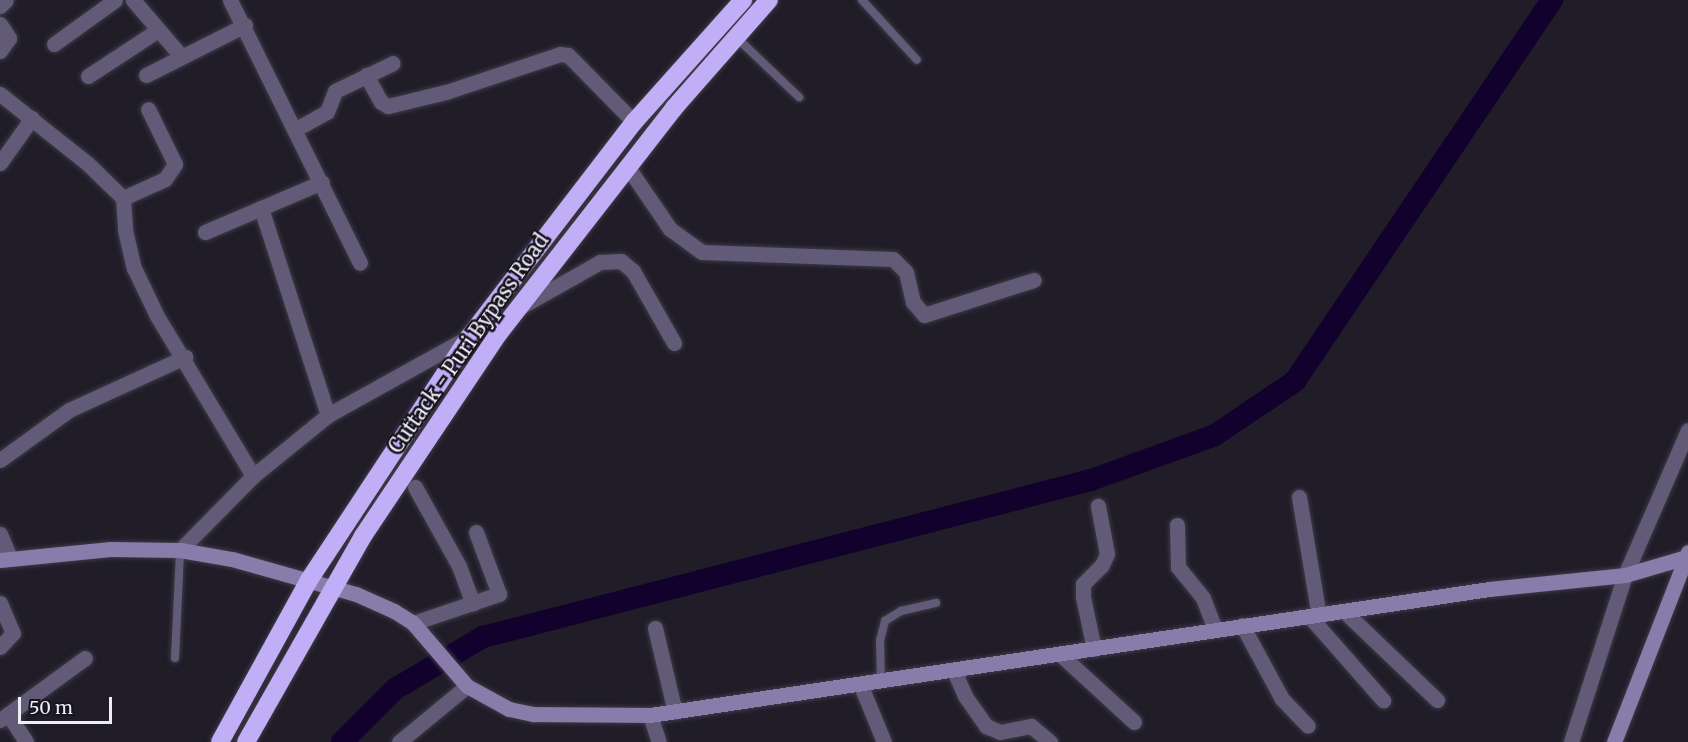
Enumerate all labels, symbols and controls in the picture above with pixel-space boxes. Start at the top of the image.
street label: Cuttack - Puri Bypass Road [383,229,553,457]
scale bar [21,685,116,723]
text: 50 m [29,696,73,719]

